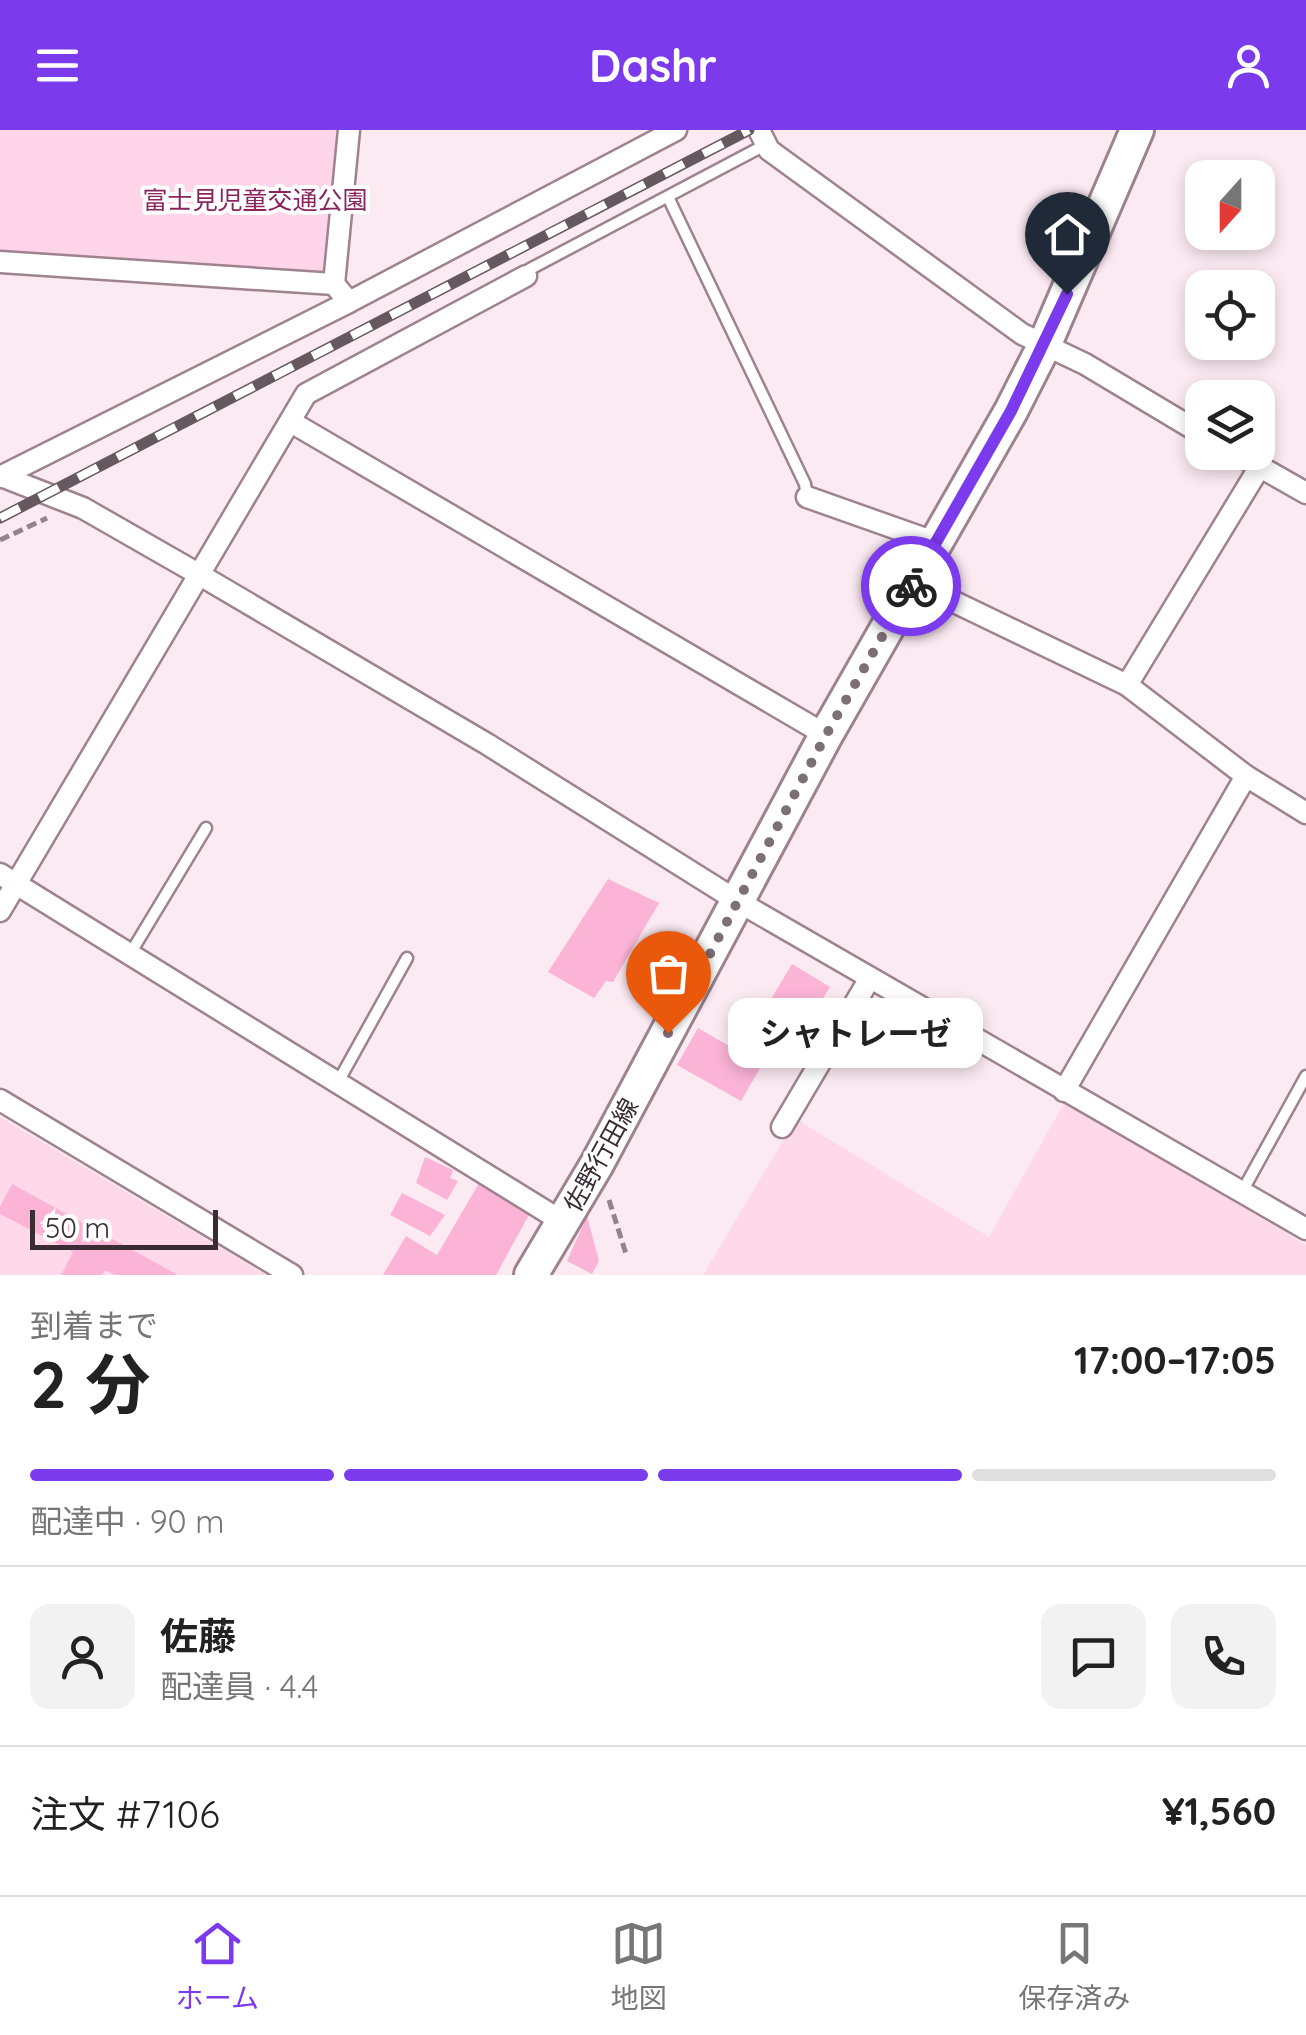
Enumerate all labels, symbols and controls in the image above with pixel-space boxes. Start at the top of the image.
text: Dashr [589,37,717,93]
icon: menu [30,38,85,93]
icon: person [1221,38,1276,93]
north arrow [1185,160,1275,250]
map controls [1185,160,1275,470]
park label: 富士見児童交通公園 [142,184,368,215]
pin [1025,192,1110,295]
icon: home [1040,207,1095,262]
button: locate [1185,270,1275,360]
button: layers [1185,380,1275,470]
courier [861,536,961,636]
icon: bike [884,559,939,614]
pin [626,931,711,1034]
icon: bag [641,946,696,1001]
callout: シャトレーゼ [728,998,983,1068]
text: シャトレーゼ [759,1013,952,1053]
street label: 佐野行田線 [557,1093,644,1217]
scale bar [30,1205,218,1250]
text: 50 m [45,1210,110,1245]
text: 到着まで [30,1305,158,1345]
text: 17:00–17:05 [1074,1336,1276,1384]
text: 2 分 [30,1343,150,1424]
text: 配達中 · 90 m [30,1501,225,1541]
button: person [30,1604,135,1709]
button: chat [1041,1604,1146,1709]
button: phone [1171,1604,1276,1709]
text: 佐藤 [160,1612,236,1660]
text: 配達員 · 4.4 [160,1666,318,1706]
text: ¥1,560 [1162,1787,1276,1835]
text: 注文 #7106 [30,1790,220,1838]
tab: ホーム [176,1916,259,2016]
tab: 地図 [611,1916,667,2016]
tab: 保存済み [1018,1916,1130,2016]

